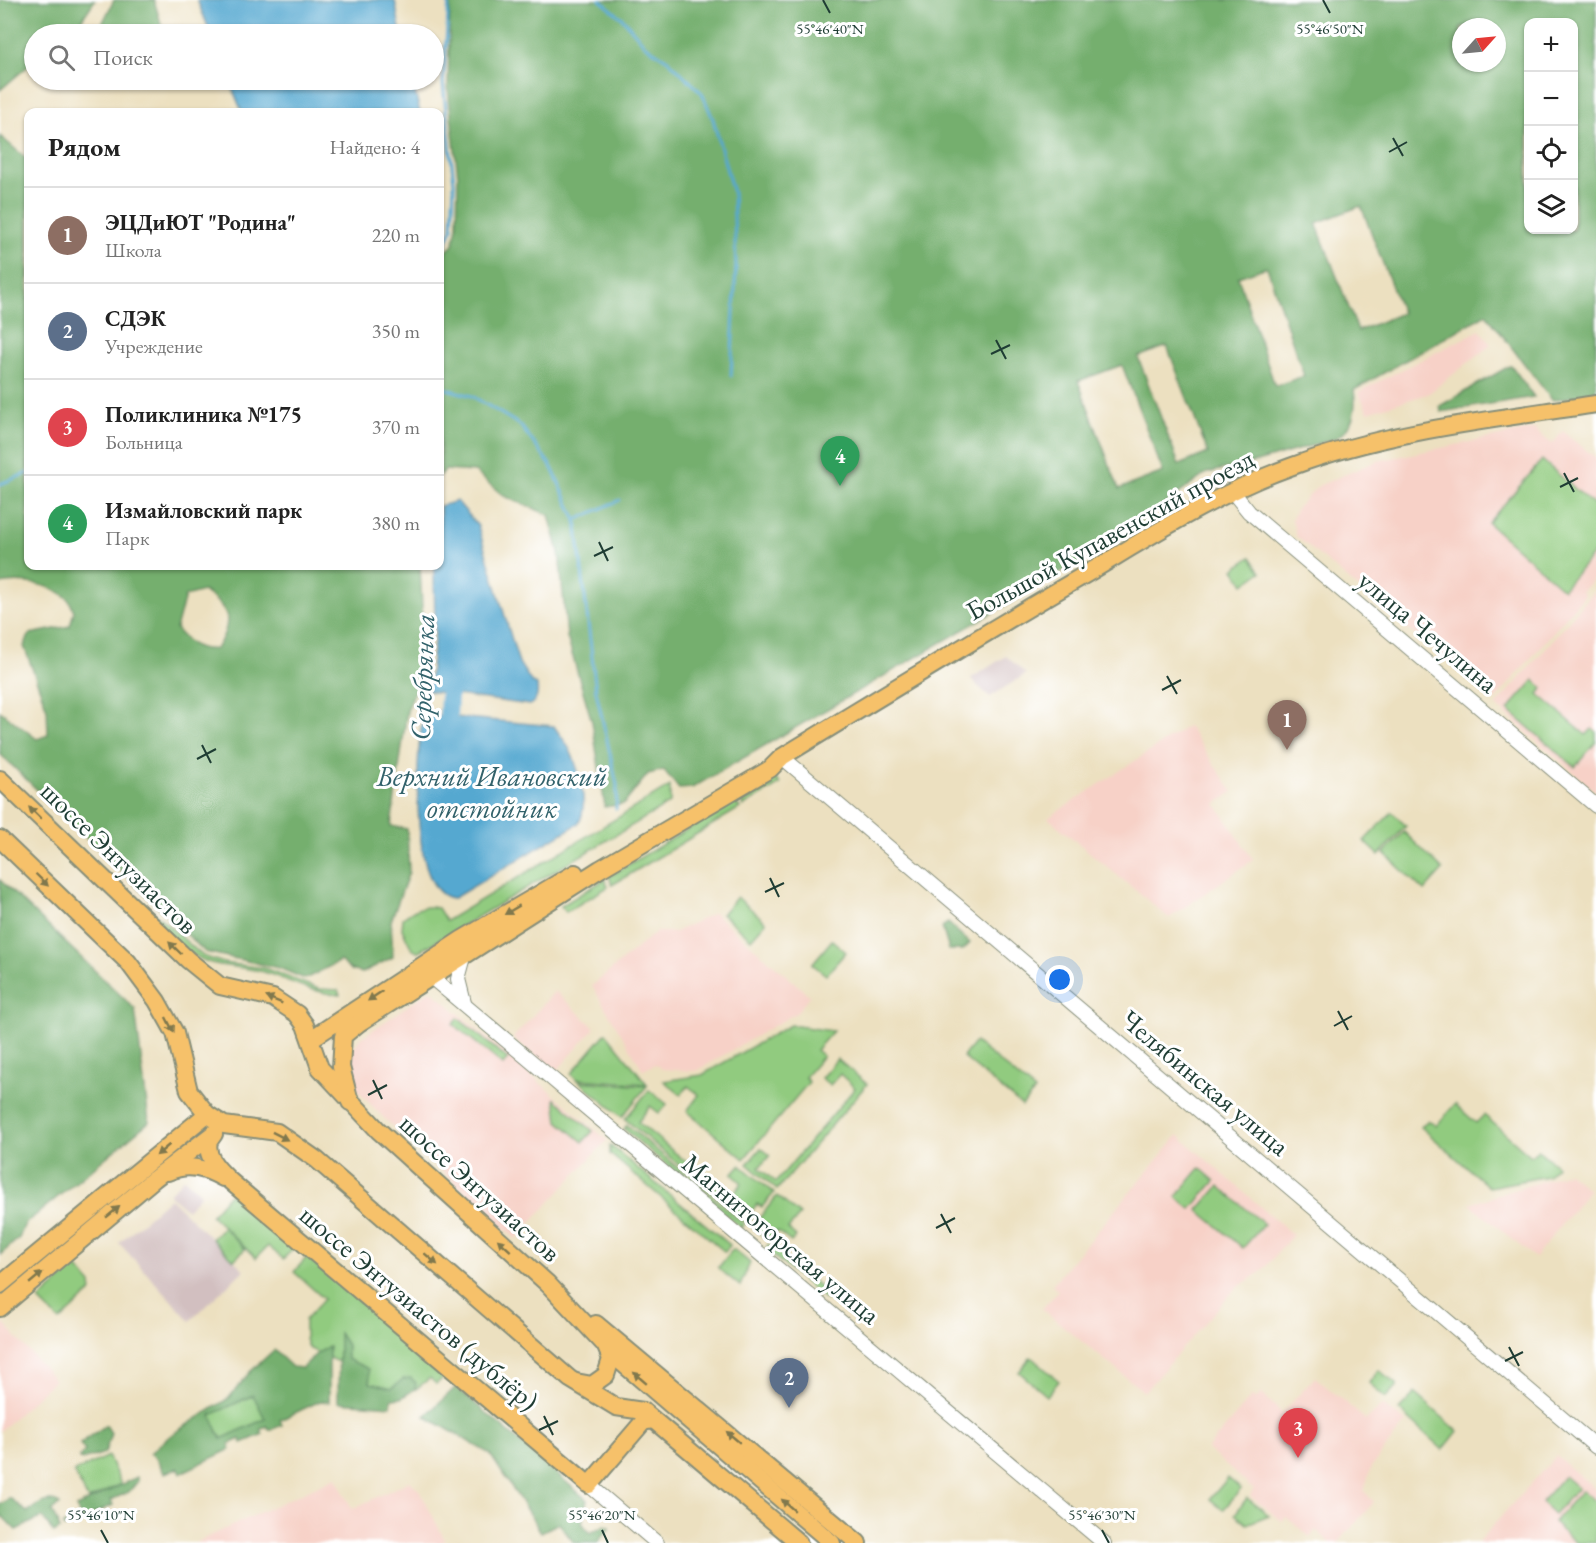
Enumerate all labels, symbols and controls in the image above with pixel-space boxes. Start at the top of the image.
north arrow [1452,18,1506,72]
map controls [1524,18,1578,234]
button: + [1524,18,1578,72]
text: 55°46'40"N [796,19,864,38]
text: 55°46'50"N [1296,19,1364,38]
search box [24,24,444,90]
icon: search [45,41,78,74]
text: Поиск [93,43,153,72]
button: − [1524,72,1578,126]
button: locate [1524,126,1578,180]
text: Рядом [48,130,121,164]
text: Найдено: 4 [329,134,420,160]
button: layers [1524,180,1578,234]
text: ЭЦДиЮТ "Родина" [105,208,296,237]
text: 1 [62,222,73,248]
text: 220 m [372,222,420,248]
text: Школа [105,237,162,263]
text: СДЭК [105,304,166,333]
text: 2 [62,318,73,344]
text: 350 m [372,318,420,344]
text: Учреждение [105,333,203,359]
text: Поликлиника №175 [105,400,302,429]
text: 3 [62,414,73,440]
text: 370 m [372,414,420,440]
text: Больница [105,429,183,455]
pin: 4 [820,436,860,486]
street label: Большой Купавенский проезд [960,441,1260,628]
text: Измайловский парк [105,496,302,525]
text: 4 [62,510,73,536]
text: 380 m [372,510,420,536]
text: Парк [105,525,149,551]
street label: улица Чечулина [1351,563,1506,701]
water label: Серебрянка [402,613,442,741]
pin: 1 [1268,700,1306,750]
water label: Верхний Ивановский отстойник [376,758,607,826]
street label: шоссе Энтузиастов [33,774,205,942]
one-way arrow [28,806,42,820]
one-way arrow [34,873,49,886]
one-way arrow [504,904,520,915]
one-way arrow [168,941,183,955]
your location [1045,965,1074,994]
one-way arrow [366,991,383,1002]
one-way arrow [264,994,282,1004]
street label: Челябинская улица [1114,1002,1297,1163]
one-way arrow [165,1017,175,1034]
street label: шоссе Энтузиастов [392,1106,568,1269]
one-way arrow [271,1131,289,1141]
one-way arrow [156,1143,171,1156]
street label: Магнитогорская улица [675,1145,888,1332]
street label: шоссе Энтузиастов (дублёр) [293,1197,546,1418]
one-way arrow [105,1206,121,1219]
one-way arrow [497,1238,512,1252]
one-way arrow [423,1252,438,1265]
one-way arrow [28,1272,43,1285]
pin: 2 [770,1358,808,1408]
one-way arrow [633,1372,648,1385]
pin: 3 [1278,1408,1318,1458]
one-way arrow [725,1431,741,1444]
one-way arrow [781,1499,796,1512]
text: 55°46'10"N [67,1505,135,1524]
text: 55°46'20"N [568,1505,636,1524]
text: 55°46'30"N [1068,1505,1136,1524]

